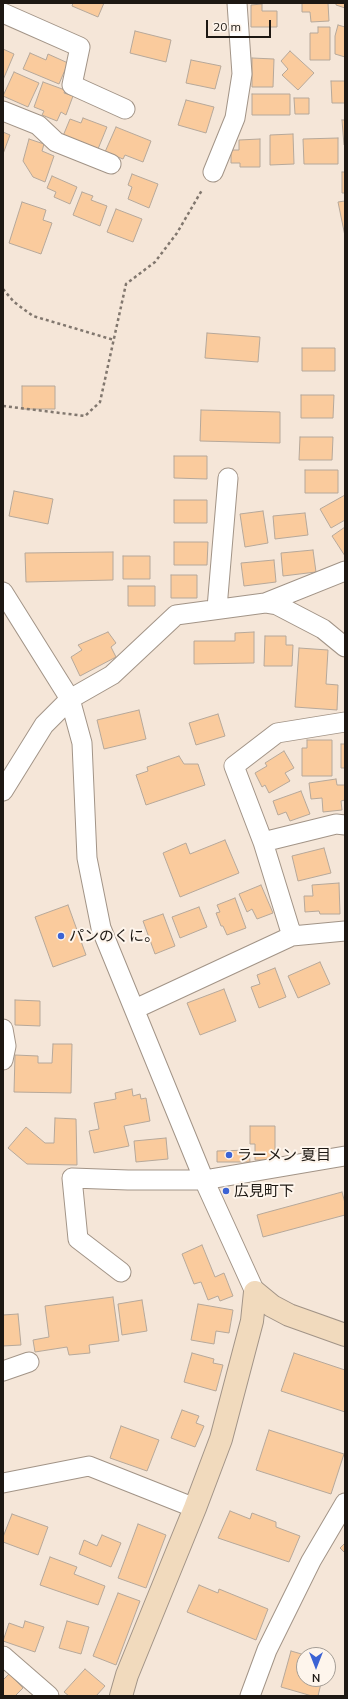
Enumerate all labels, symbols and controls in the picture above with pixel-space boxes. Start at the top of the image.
scale bar [208,12,273,38]
text: 20 m [213,19,241,34]
place label: パンのくに。 [69,927,159,945]
marker: パンのくに。 [56,931,66,941]
place label: ラーメン 夏目 [237,1146,331,1164]
marker: ラーメン 夏目 [224,1150,234,1160]
place label: 広見町下 [234,1182,294,1200]
marker: 広見町下 [221,1186,231,1196]
north arrow [296,1647,336,1687]
text: N [312,1671,320,1685]

